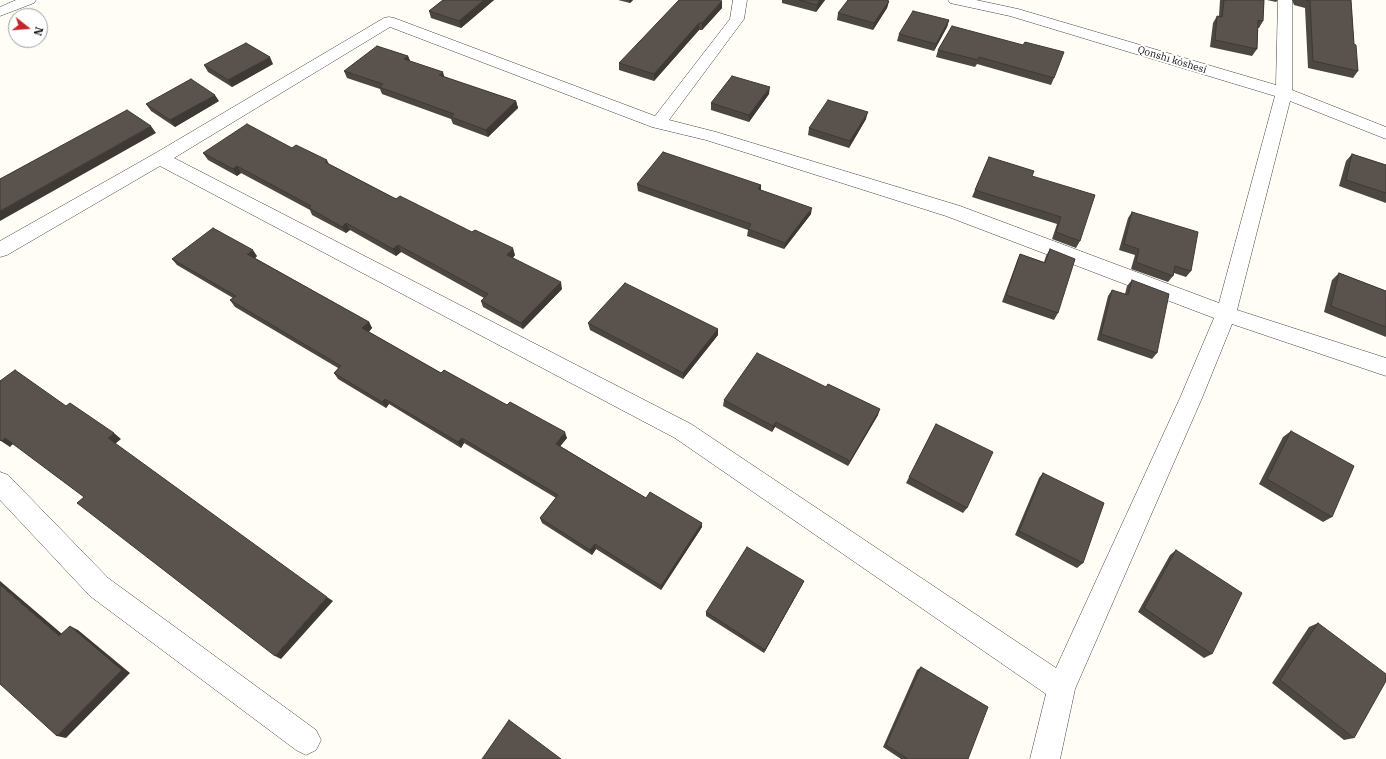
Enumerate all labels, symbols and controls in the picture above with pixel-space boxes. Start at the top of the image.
north arrow [8,8,48,48]
text: N [31,25,46,37]
street label: Qonshı kóshesi [1136,44,1208,76]

